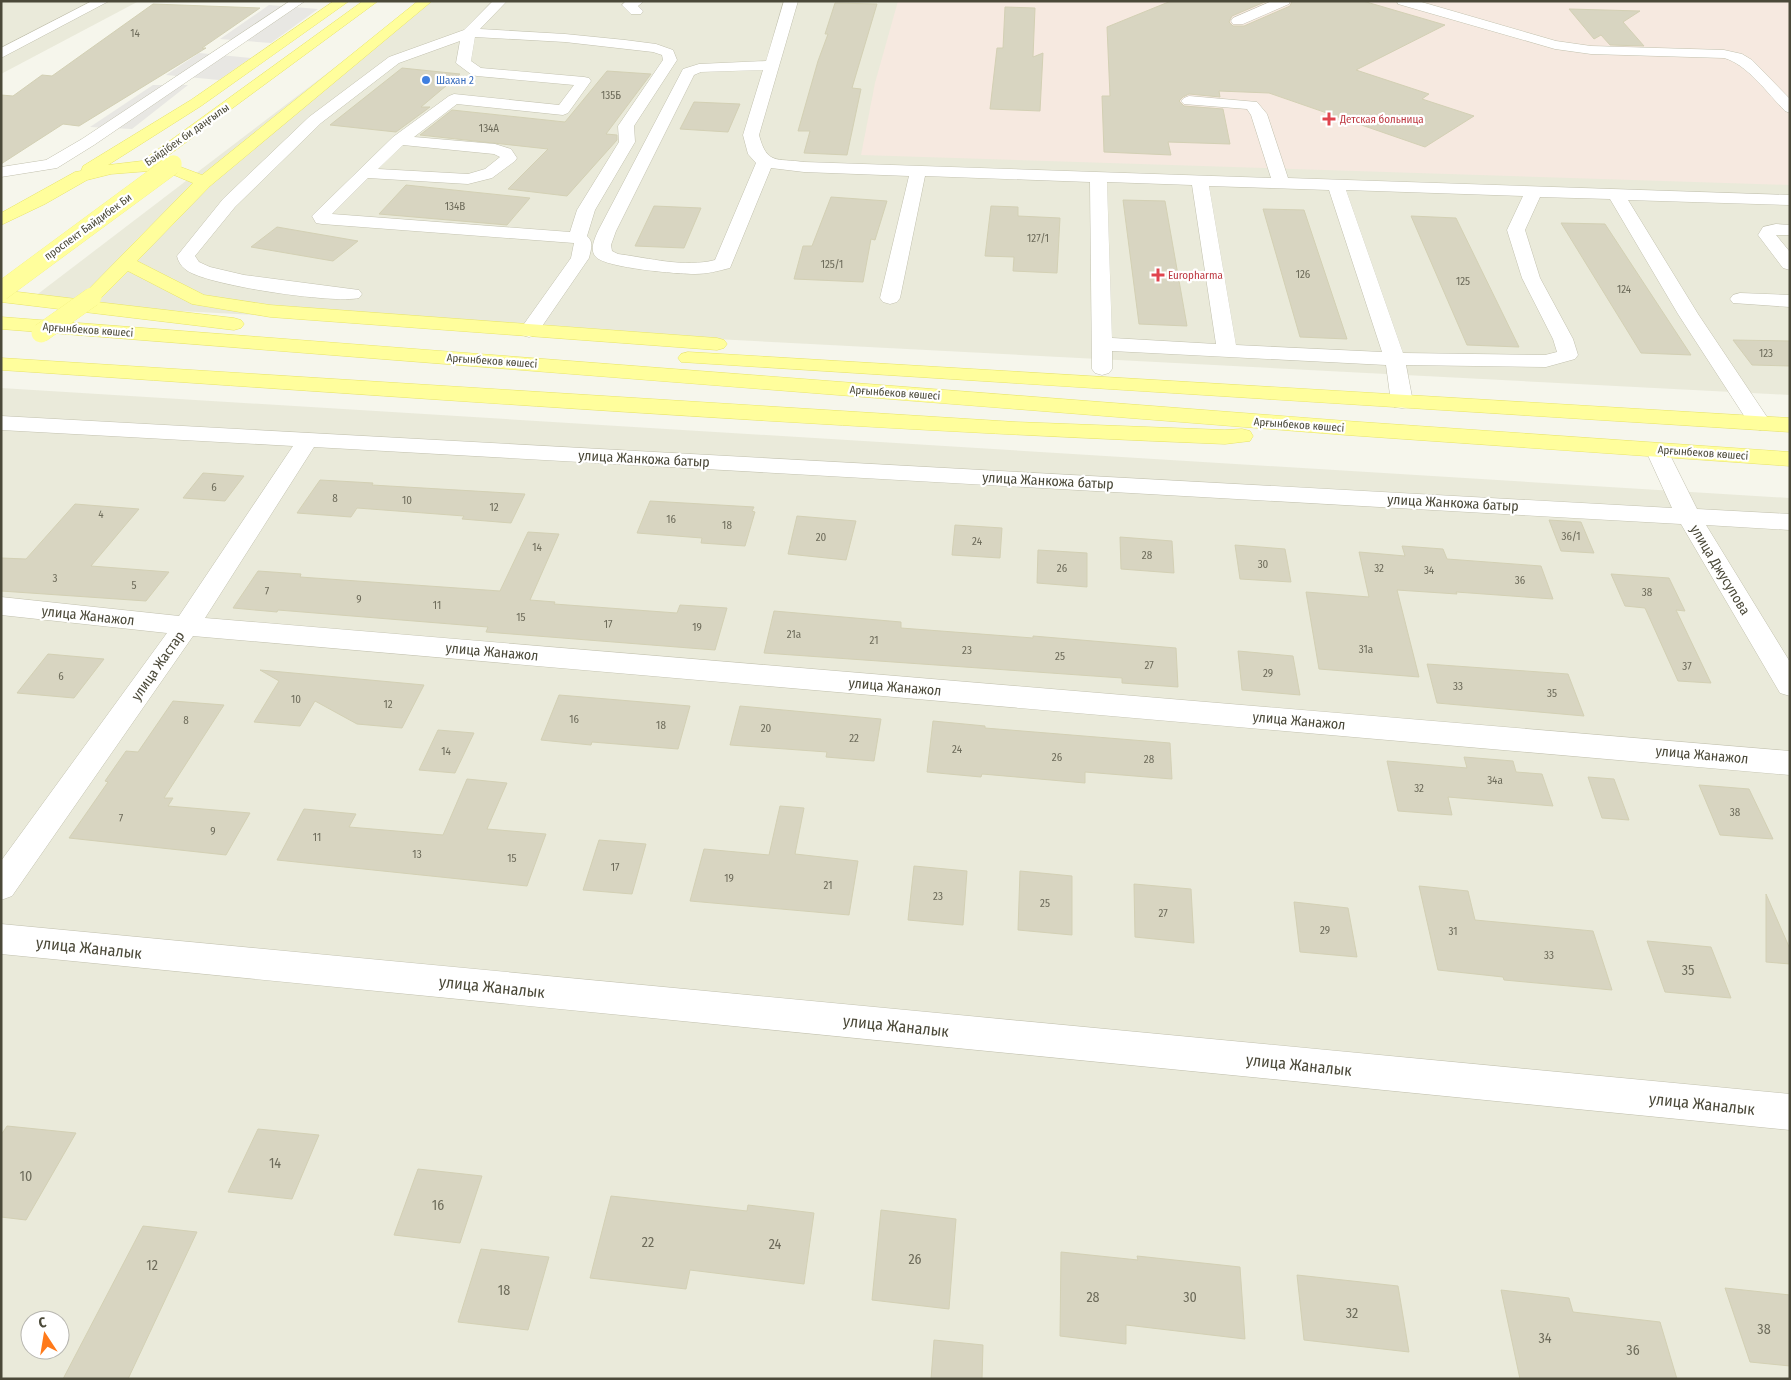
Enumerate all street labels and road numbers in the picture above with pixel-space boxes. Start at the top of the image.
street label: Бәйдібек би даңғылы [142,101,232,169]
street label: проспект Байдибек Би [42,191,134,263]
street label: Арғынбеков көшесі [42,320,134,340]
street label: Арғынбеков көшесі [446,351,538,371]
street label: Арғынбеков көшесі [849,383,941,403]
street label: Арғынбеков көшесі [1253,415,1345,435]
street label: Арғынбеков көшесі [1657,443,1749,463]
street label: улица Жанкожа батыр [578,447,710,471]
street label: улица Жанкожа батыр [982,469,1114,493]
street label: улица Жанкожа батыр [1387,491,1519,515]
street label: улица Джусупова [1686,522,1754,618]
street label: улица Жанажол [41,603,135,629]
street label: улица Жастар [128,628,188,704]
street label: улица Жанажол [445,639,539,665]
street label: улица Жанажол [848,674,942,700]
street label: улица Жанажол [1252,708,1346,734]
street label: улица Жанажол [1655,742,1749,768]
street label: улица Жаналык [35,933,143,963]
street label: улица Жаналык [438,972,546,1002]
street label: улица Жаналык [842,1011,950,1041]
street label: улица Жаналык [1245,1050,1353,1080]
street label: улица Жаналык [1648,1089,1756,1119]

